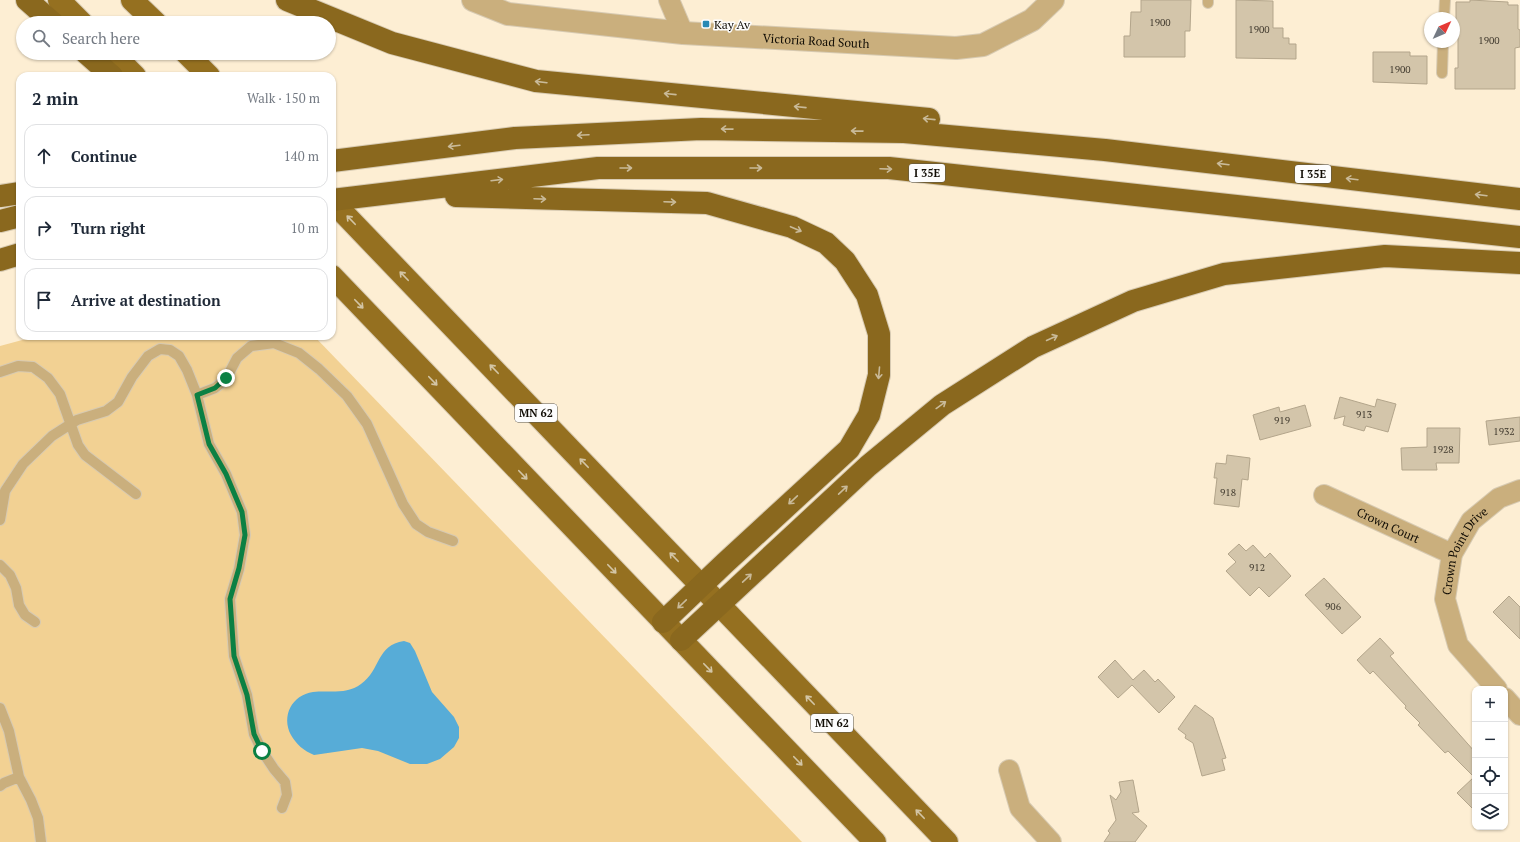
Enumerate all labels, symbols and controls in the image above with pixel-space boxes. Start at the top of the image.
north arrow [1424,12,1460,48]
search box [16,16,336,60]
house number: 1900 [1149,16,1171,29]
place label: Kay Av [714,17,751,32]
marker: Kay Av [701,19,711,29]
house number: 1900 [1248,23,1270,36]
icon: search [30,27,52,49]
text: Search here [62,28,140,48]
street label: Victoria Road South [762,30,870,51]
house number: 1900 [1478,34,1500,47]
house number: 1900 [1389,63,1411,76]
one-way arrow [535,78,548,85]
text: 2 min [32,87,79,110]
text: Walk · 150 m [247,89,320,107]
one-way arrow [664,91,677,98]
one-way arrow [794,103,807,110]
one-way arrow [923,116,936,123]
one-way arrow [721,125,734,133]
one-way arrow [851,127,864,135]
one-way arrow [577,131,590,139]
one-way arrow [448,142,461,150]
icon: ahead [33,145,55,167]
text: Continue [71,146,137,166]
text: 140 m [284,147,319,165]
one-way arrow [1217,160,1230,168]
one-way arrow [619,164,632,172]
one-way arrow [749,164,762,172]
road number: I 35E [909,164,945,182]
one-way arrow [879,165,892,172]
road number: I 35E [1295,165,1331,183]
one-way arrow [1346,175,1359,183]
one-way arrow [490,177,503,184]
one-way arrow [1475,191,1488,199]
one-way arrow [533,195,546,202]
one-way arrow [663,199,676,206]
one-way arrow [346,215,356,225]
icon: right [33,217,55,239]
text: Turn right [71,218,146,238]
text: 10 m [291,219,319,237]
one-way arrow [790,226,802,233]
one-way arrow [400,270,409,281]
icon: arrive [33,289,55,311]
text: Arrive at destination [71,290,221,310]
one-way arrow [354,299,364,309]
one-way arrow [1046,334,1058,341]
one-way arrow [489,364,499,374]
one-way arrow [875,366,882,379]
route end [217,369,235,387]
one-way arrow [428,376,438,386]
one-way arrow [936,401,947,409]
road number: MN 62 [515,404,557,422]
house number: 913 [1356,408,1372,421]
house number: 919 [1274,414,1290,427]
house number: 1932 [1493,425,1515,438]
house number: 1928 [1432,443,1454,456]
one-way arrow [579,458,589,468]
one-way arrow [518,470,527,480]
one-way arrow [838,485,848,494]
house number: 918 [1220,486,1236,499]
one-way arrow [788,495,798,505]
street label: Crown Point Drive [1438,503,1490,596]
street label: Crown Court [1355,504,1423,546]
one-way arrow [669,552,679,562]
house number: 912 [1249,561,1265,574]
one-way arrow [607,564,617,574]
one-way arrow [742,573,752,582]
one-way arrow [677,599,687,608]
house number: 906 [1325,600,1342,613]
one-way arrow [703,663,712,673]
map controls [1472,686,1508,830]
button: + [1472,686,1508,722]
one-way arrow [805,695,815,705]
road number: MN 62 [811,714,853,732]
button: − [1472,722,1508,758]
route start [253,742,271,760]
one-way arrow [793,756,802,767]
button: locate [1472,758,1508,794]
button: layers [1472,794,1508,830]
one-way arrow [915,809,925,819]

